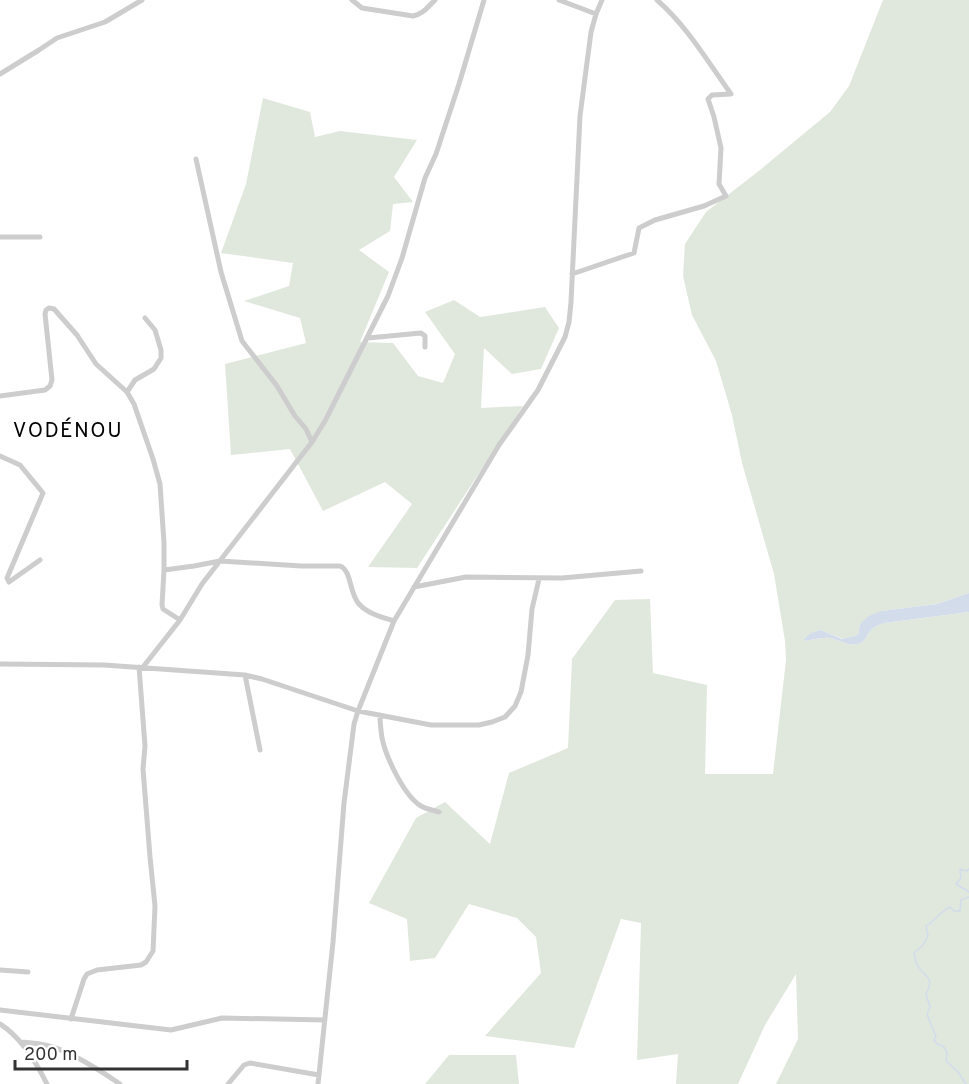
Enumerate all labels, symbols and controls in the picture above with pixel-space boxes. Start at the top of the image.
district label: VODÉNOU [13,417,123,445]
scale bar [15,1033,188,1071]
text: 200 m [24,1044,77,1067]

